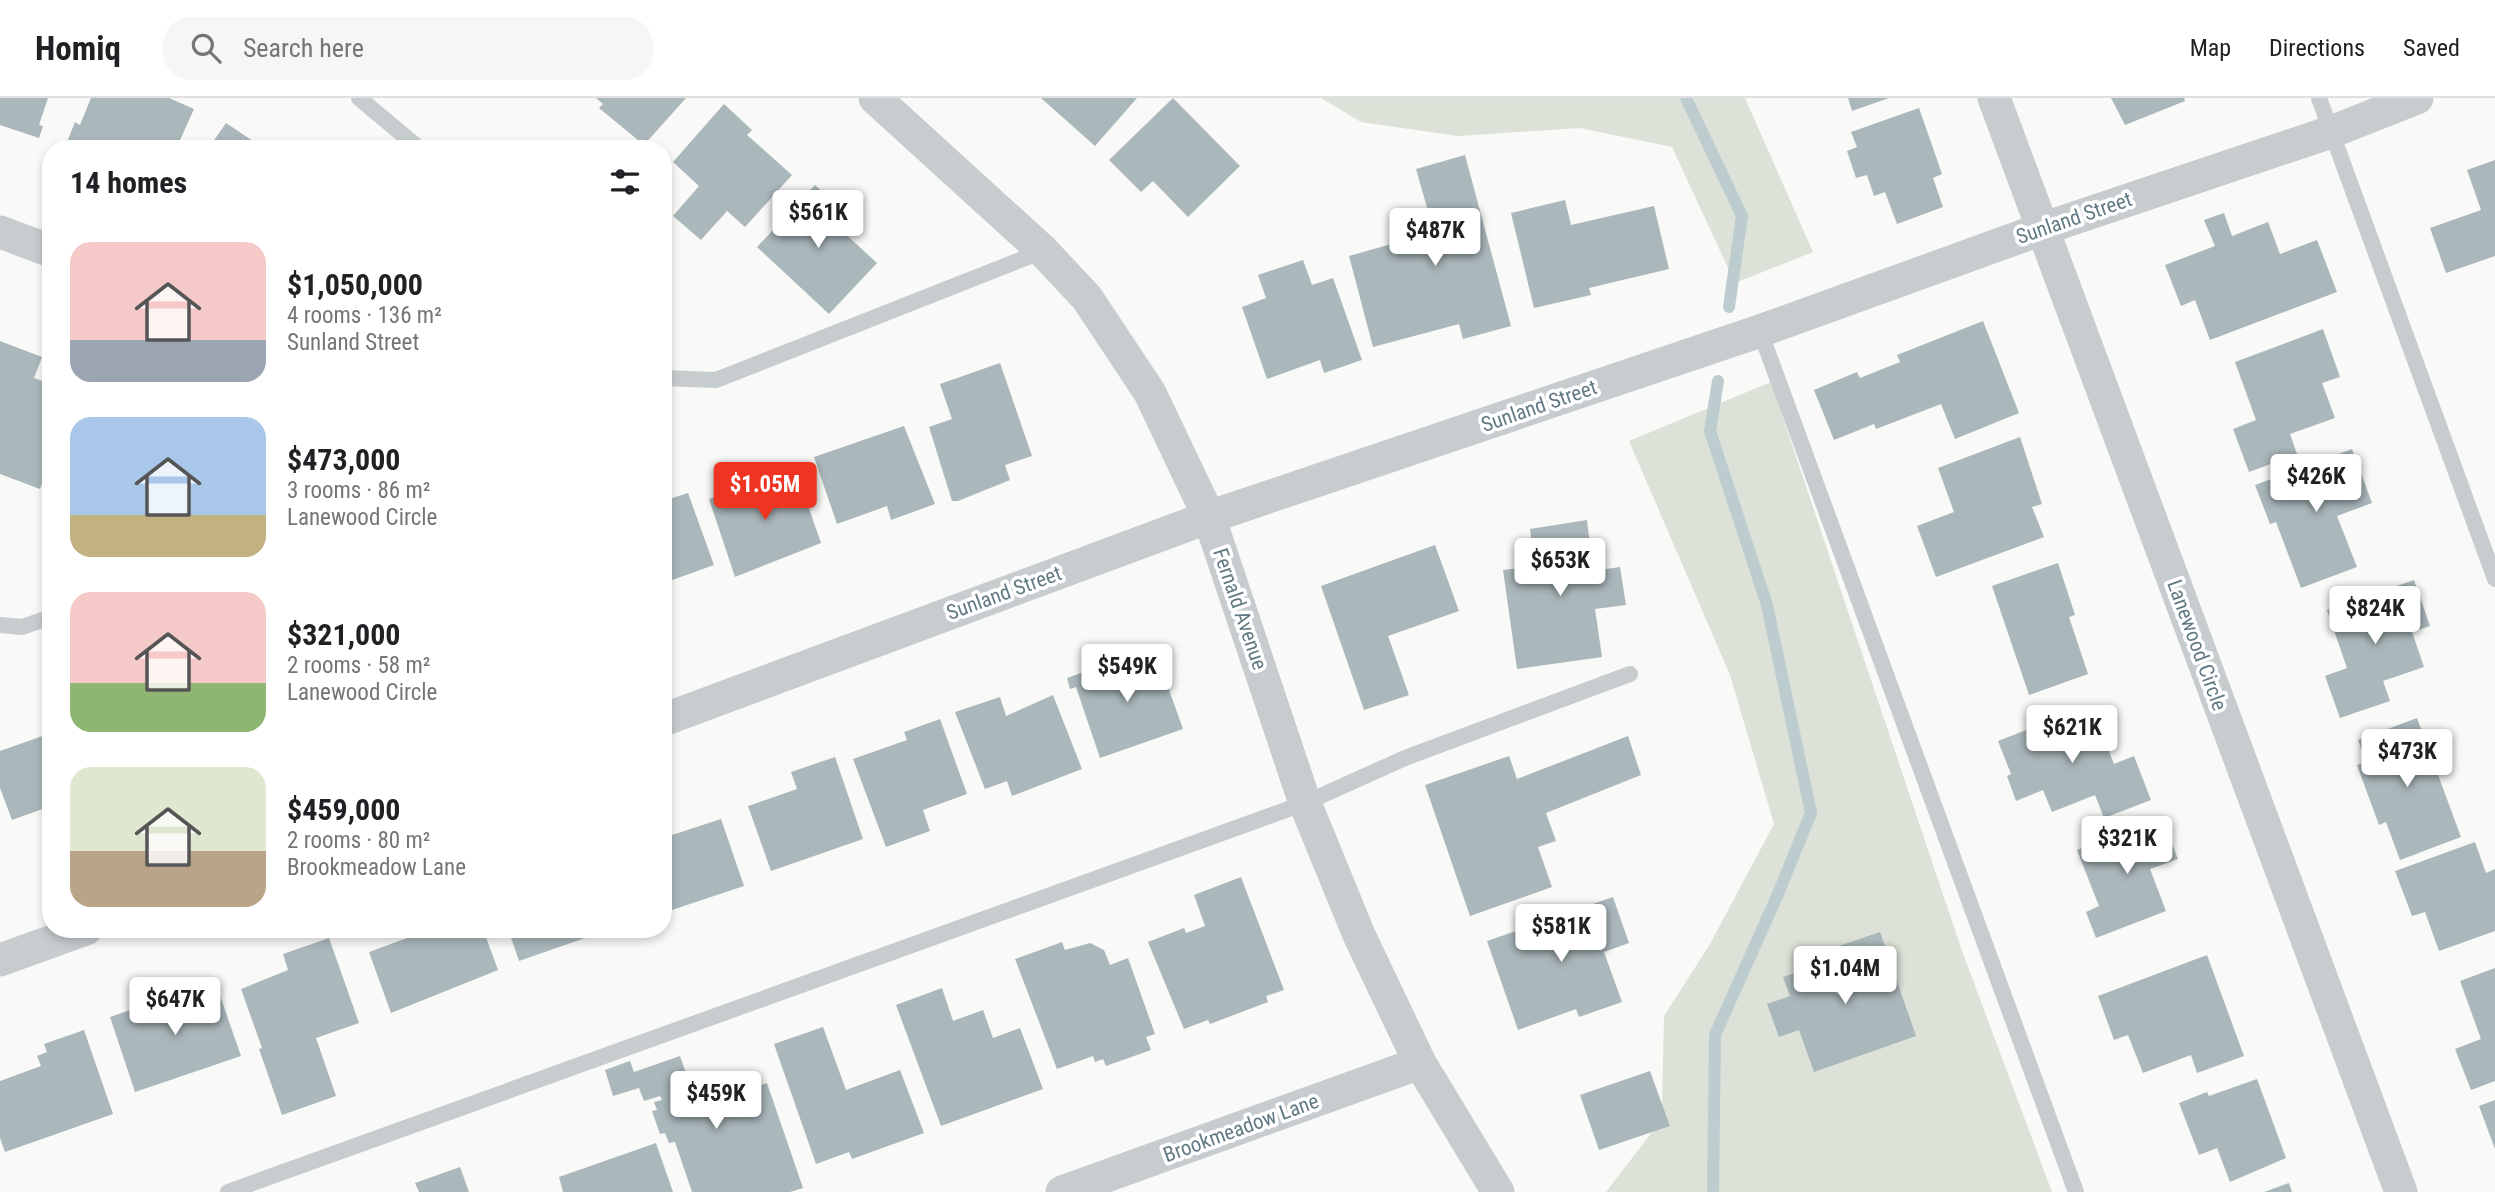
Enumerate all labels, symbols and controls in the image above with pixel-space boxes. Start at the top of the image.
search box [163,17,653,80]
text: Homiq [35,29,121,68]
icon: search [187,29,225,67]
text: Search here [243,33,364,63]
text: Map [2190,34,2231,62]
text: Directions [2269,34,2365,62]
text: Saved [2403,34,2460,62]
icon: filters [606,163,644,201]
text: 14 homes [70,165,187,200]
street label: Sunland Street [2013,187,2135,249]
pin: $561K [769,190,867,250]
text: $561K [788,199,848,226]
pin: $487K [1386,208,1484,268]
text: $487K [1405,217,1465,244]
text: $1,050,000 [287,267,423,302]
icon: home [126,270,210,354]
text: 4 rooms · 136 m² [287,302,442,329]
text: Sunland Street [287,329,419,356]
street label: Sunland Street [1478,375,1600,437]
text: $473,000 [287,442,400,477]
icon: home [126,445,210,529]
pin: $426K [2267,454,2365,514]
pin: $1.05M [708,462,822,522]
text: $426K [2286,463,2346,490]
text: $1.05M [730,471,800,498]
text: 3 rooms · 86 m² [287,477,430,504]
text: Lanewood Circle [287,504,437,531]
pin: $653K [1511,538,1609,598]
street label: Fernald Avenue [1208,545,1272,673]
text: $653K [1530,547,1590,574]
street label: Sunland Street [943,561,1065,625]
street label: Lanewood Circle [2162,576,2232,714]
pin: $824K [2326,587,2424,646]
text: $824K [2345,595,2405,622]
text: $321,000 [287,617,400,652]
icon: home [126,620,210,704]
pin: $549K [1078,644,1176,704]
text: 2 rooms · 58 m² [287,652,430,679]
text: $549K [1097,653,1157,680]
text: Lanewood Circle [287,679,437,706]
pin: $621K [2023,706,2121,765]
text: $621K [2042,714,2102,741]
pin: $473K [2358,730,2456,789]
text: $473K [2377,738,2437,765]
text: $459,000 [287,792,400,827]
icon: home [126,795,210,879]
pin: $321K [2078,816,2176,876]
text: $321K [2097,825,2157,852]
text: 2 rooms · 80 m² [287,827,430,854]
text: Brookmeadow Lane [287,854,466,881]
pin: $581K [1512,904,1610,964]
text: $581K [1531,913,1591,940]
pin: $1.04M [1788,946,1902,1006]
text: $1.04M [1810,955,1880,982]
pin: $647K [126,978,224,1037]
text: $647K [145,986,205,1013]
pin: $459K [667,1072,765,1131]
text: $459K [686,1080,746,1107]
street label: Brookmeadow Lane [1160,1089,1322,1167]

